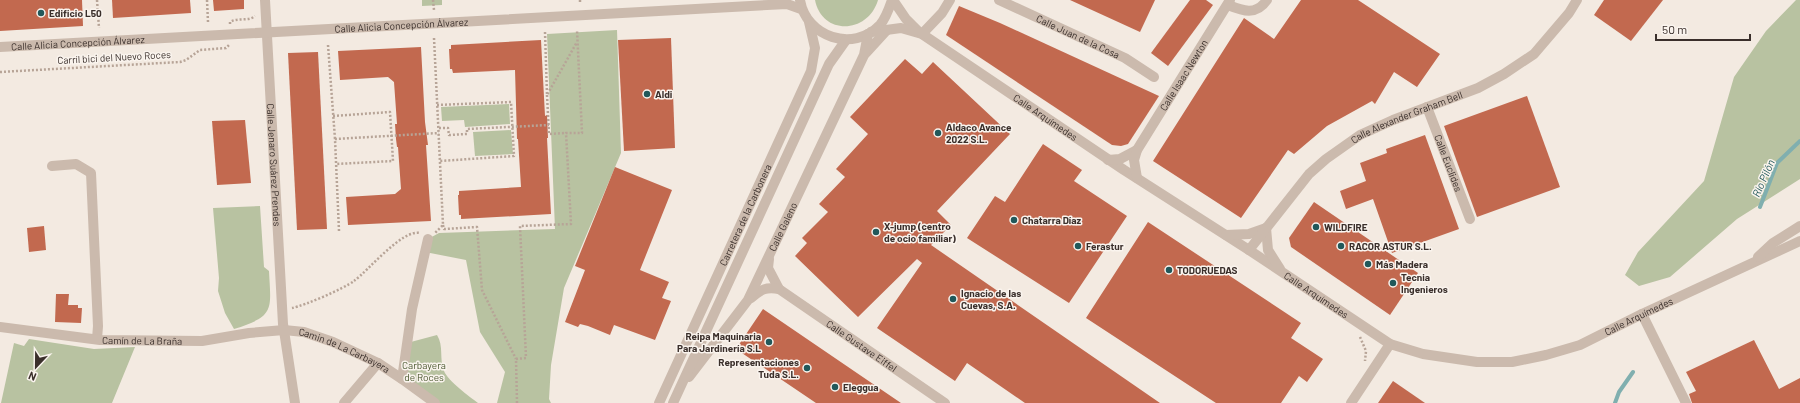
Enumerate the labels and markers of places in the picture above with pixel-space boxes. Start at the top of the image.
place label: Edificio L50 [49,7,102,19]
marker: Edificio L50 [36,8,46,18]
place label: Aldi [655,88,673,100]
marker: Aldi [642,89,652,99]
place label: Aldaco Avance 2022 S.L. [946,121,1012,145]
marker: Aldaco Avance 2022 S.L. [933,128,943,138]
place label: Chatarra Díaz [1022,214,1082,226]
marker: Chatarra Díaz [1009,215,1019,225]
place label: X-jump (centro de ocio familiar) [884,220,956,244]
place label: WILDFIRE [1324,221,1368,233]
marker: WILDFIRE [1311,222,1321,232]
marker: X-jump (centro de ocio familiar) [871,227,881,237]
place label: Ferastur [1086,240,1124,252]
place label: RACOR ASTUR S.L. [1349,240,1432,252]
marker: Ferastur [1073,241,1083,251]
marker: RACOR ASTUR S.L. [1336,241,1346,251]
place label: Más Madera [1376,258,1428,270]
marker: Más Madera [1363,259,1373,269]
place label: TODORUEDAS [1177,264,1238,276]
marker: TODORUEDAS [1164,265,1174,275]
place label: Tecnia Ingenieros [1401,271,1448,295]
marker: Tecnia Ingenieros [1388,278,1398,288]
place label: Ignacio de las Cuevas, S.A. [961,287,1021,311]
marker: Ignacio de las Cuevas, S.A. [948,294,958,304]
place label: Reipa Maquinaria Para Jardinería S.L [677,330,761,354]
marker: Reipa Maquinaria Para Jardinería S.L [764,337,774,347]
place label: Representaciones Tuda S.L. [718,356,799,380]
marker: Representaciones Tuda S.L. [802,363,812,373]
place label: Eleggua [843,381,879,393]
marker: Eleggua [830,382,840,392]

